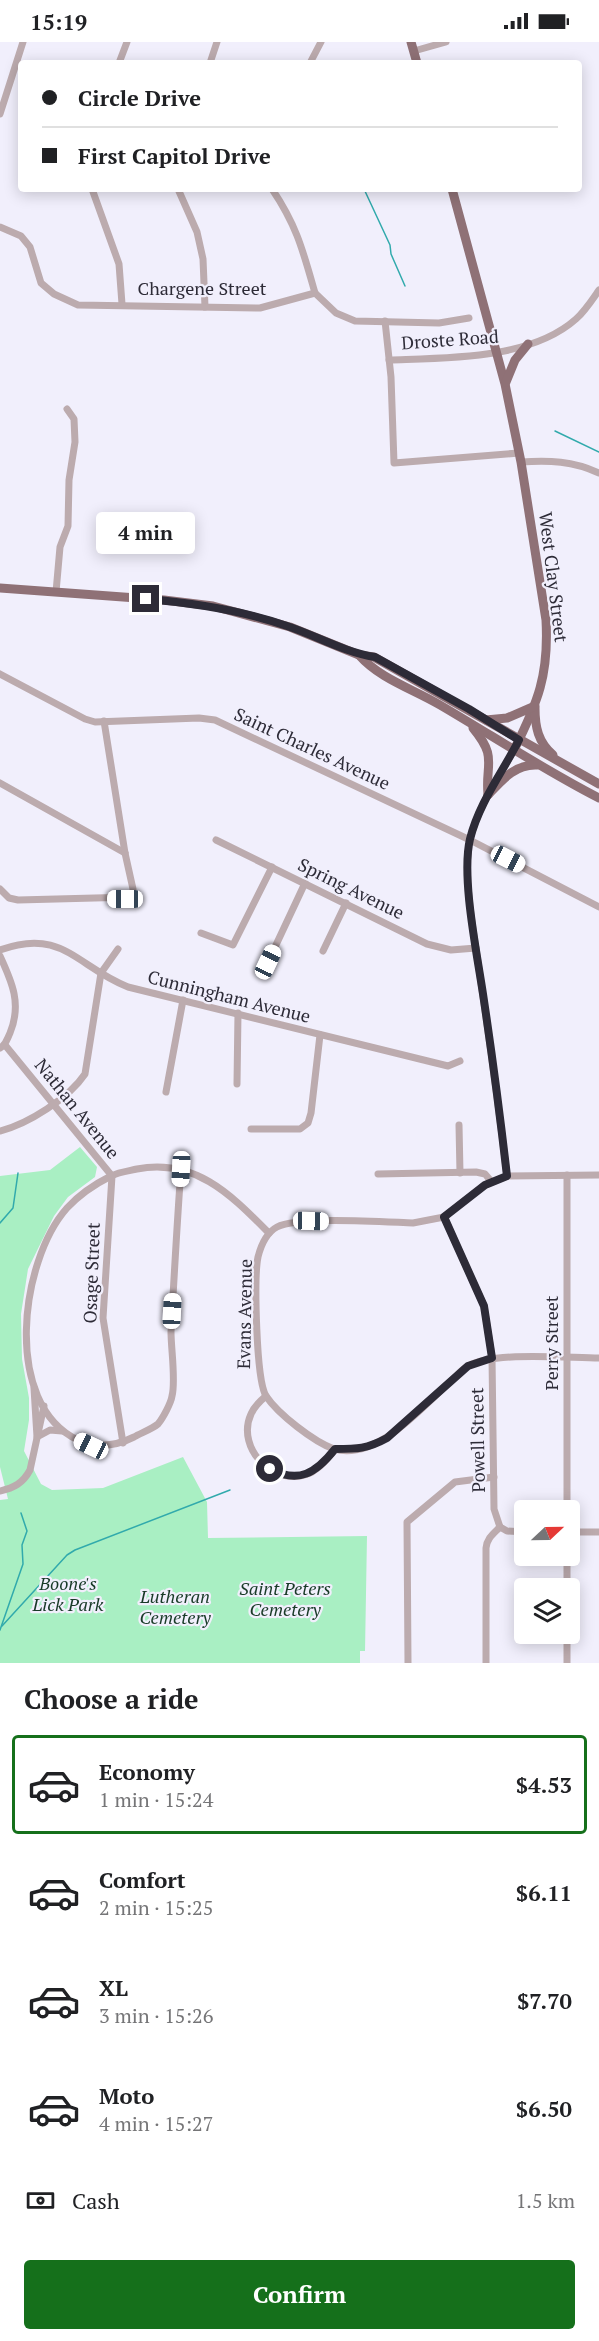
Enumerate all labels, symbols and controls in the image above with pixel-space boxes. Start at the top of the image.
text: 15:19 [30,7,87,36]
text: Circle Drive [78,83,201,112]
text: First Capitol Drive [78,141,271,170]
street label: Chargene Street [138,276,267,300]
street label: Droste Road [400,324,499,354]
street label: West Clay Street [534,510,574,644]
callout: 4 min [96,512,195,554]
text: 4 min [118,519,173,546]
route end [132,585,159,612]
street label: Saint Charles Avenue [231,701,394,795]
car [488,843,528,875]
street label: Spring Avenue [294,852,409,924]
car [107,890,143,908]
car [252,942,284,982]
street label: Cunningham Avenue [145,964,313,1028]
street label: Nathan Avenue [30,1053,126,1163]
car [171,1151,191,1187]
car [293,1212,329,1230]
street label: Osage Street [77,1222,105,1324]
street label: Evans Avenue [231,1259,257,1369]
car [162,1293,182,1329]
street label: Perry Street [539,1295,563,1390]
street label: Powell Street [464,1387,490,1493]
car [71,1430,111,1462]
route start [256,1455,283,1482]
north arrow [514,1500,580,1566]
map controls [514,1500,580,1644]
park label: Boone's Lick Park [32,1571,104,1616]
park label: Saint Peters Cemetery [239,1576,331,1621]
button: layers [514,1578,580,1644]
park label: Lutheran Cemetery [139,1584,211,1629]
text: Choose a ride [24,1681,199,1717]
text: Economy [99,1757,195,1786]
icon: car [27,1758,81,1812]
text: $4.53 [516,1770,572,1799]
text: 1 min · 15:24 [99,1786,213,1813]
text: Comfort [99,1865,185,1894]
icon: car [27,1866,81,1920]
text: $6.11 [516,1878,572,1907]
text: 2 min · 15:25 [99,1894,213,1921]
text: XL [99,1973,128,2002]
icon: car [27,1974,81,2028]
text: $7.70 [517,1986,572,2015]
text: 3 min · 15:26 [99,2002,213,2029]
text: Moto [99,2081,154,2110]
icon: car [27,2082,81,2136]
text: $6.50 [516,2094,572,2123]
text: 4 min · 15:27 [99,2110,213,2137]
icon: cash [24,2184,57,2217]
text: Cash [72,2186,120,2215]
text: 1.5 km [516,2187,575,2214]
button: Confirm [24,2260,575,2329]

